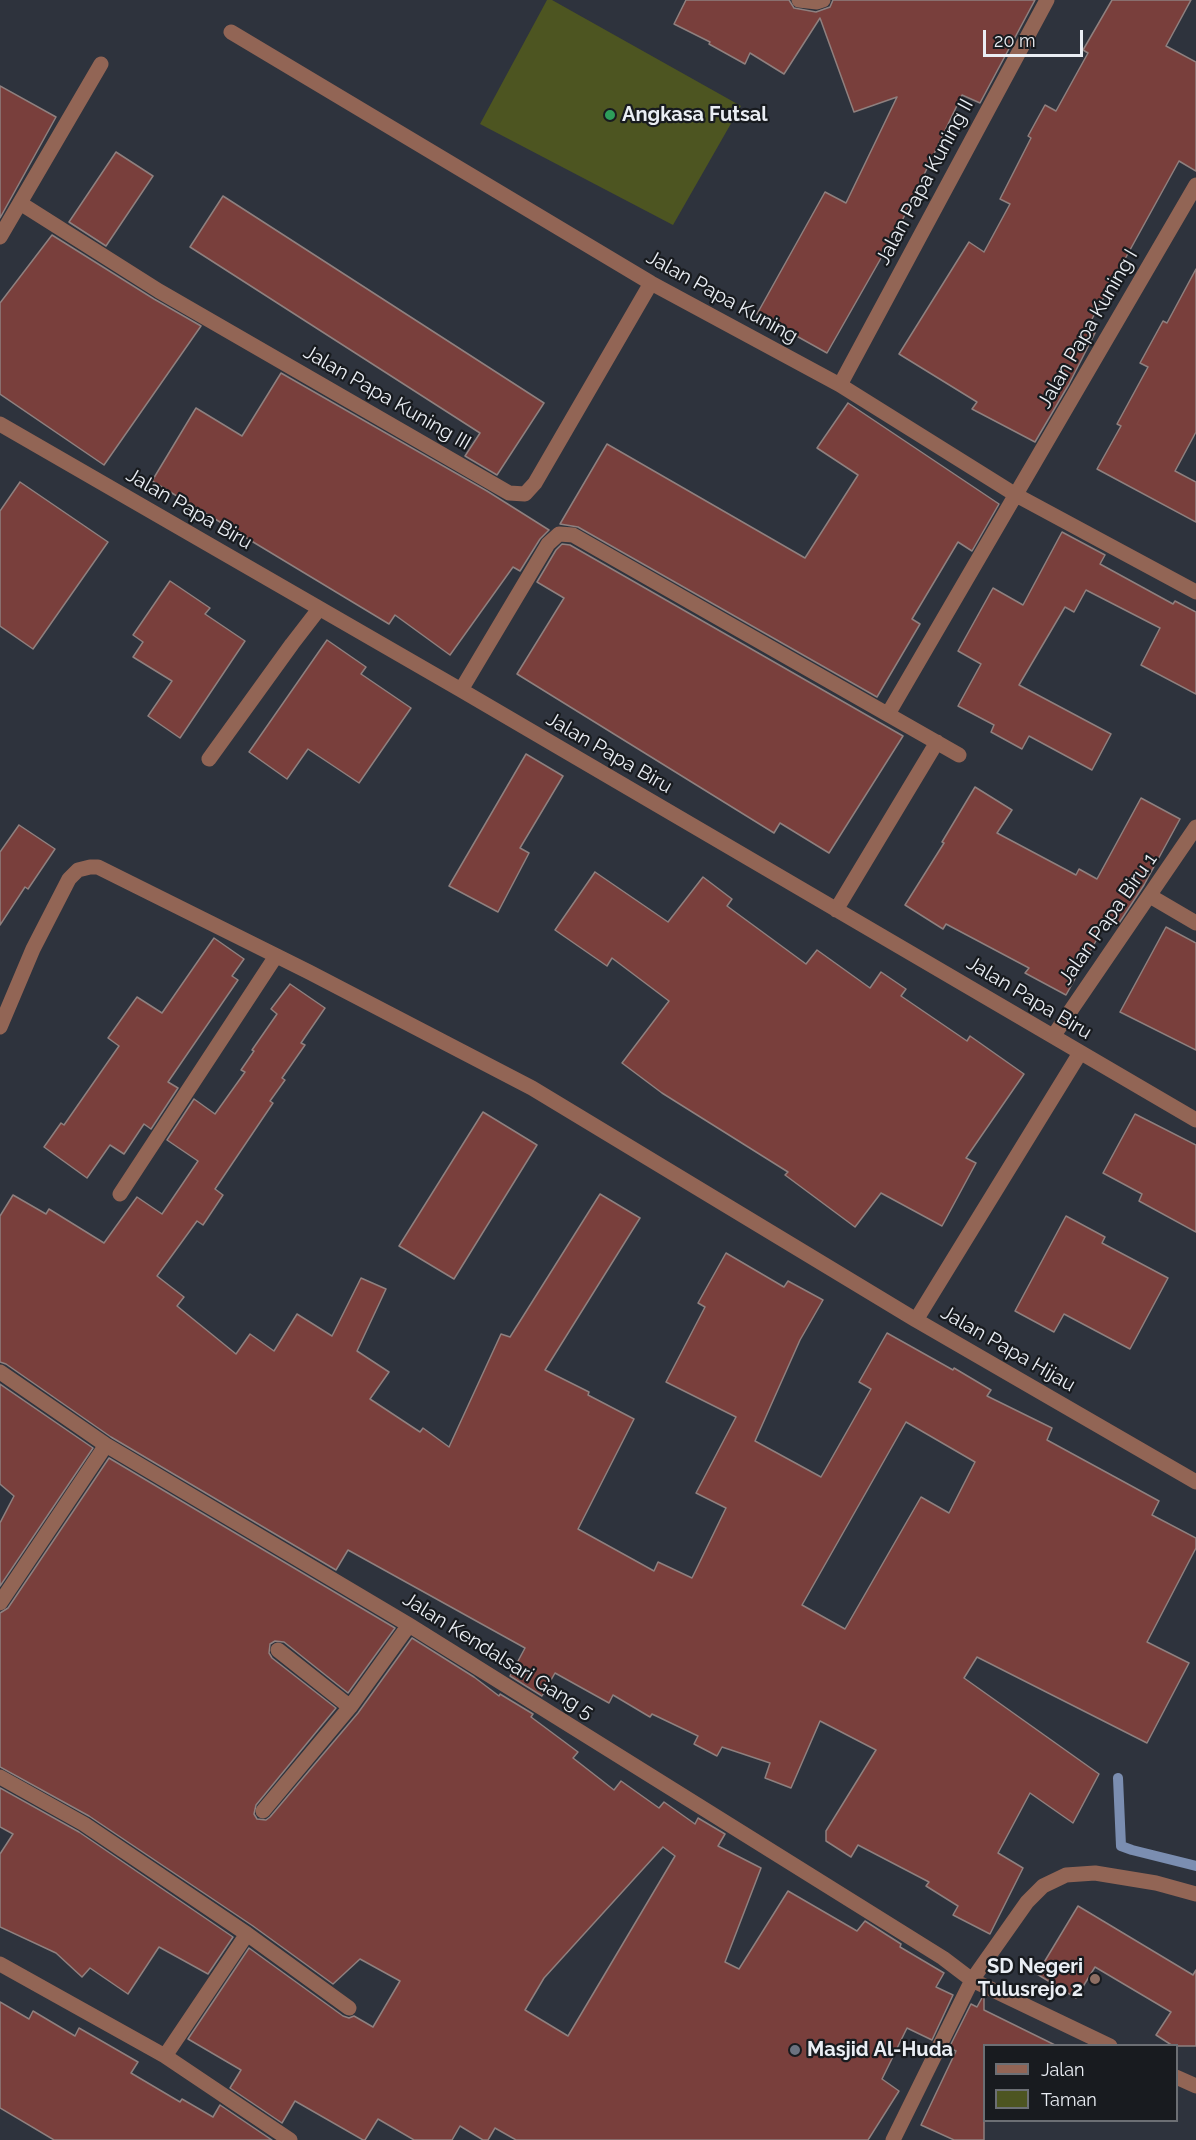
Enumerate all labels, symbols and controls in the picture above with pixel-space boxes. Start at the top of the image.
scale bar [986,18,1086,56]
text: 20 m [994,30,1036,51]
street label: Jalan Papa Kuning II [871,95,979,269]
place label: Angkasa Futsal [622,103,768,127]
marker: Angkasa Futsal [603,108,617,122]
street label: Jalan Papa Kuning [642,245,802,349]
street label: Jalan Papa Kuning I [1033,245,1143,413]
street label: Jalan Papa Kuning III [299,340,475,456]
street label: Jalan Papa Biru [122,463,256,555]
street label: Jalan Papa Biru [542,707,676,799]
street label: Jalan Papa Biru 1 [1054,849,1162,989]
street label: Jalan Papa Biru [962,951,1096,1045]
street label: Jalan Papa Hijau [936,1301,1080,1397]
street label: Jalan Kendalsari Gang 5 [398,1587,598,1725]
place label: SD Negeri Tulusrejo 2 [978,1955,1083,2002]
marker: SD Negeri Tulusrejo 2 [1088,1972,1102,1986]
place label: Masjid Al-Huda [807,2038,953,2062]
marker: Masjid Al-Huda [788,2043,802,2057]
legend [983,2044,1178,2122]
text: Jalan [1041,2059,1085,2080]
text: Taman [1041,2089,1097,2110]

